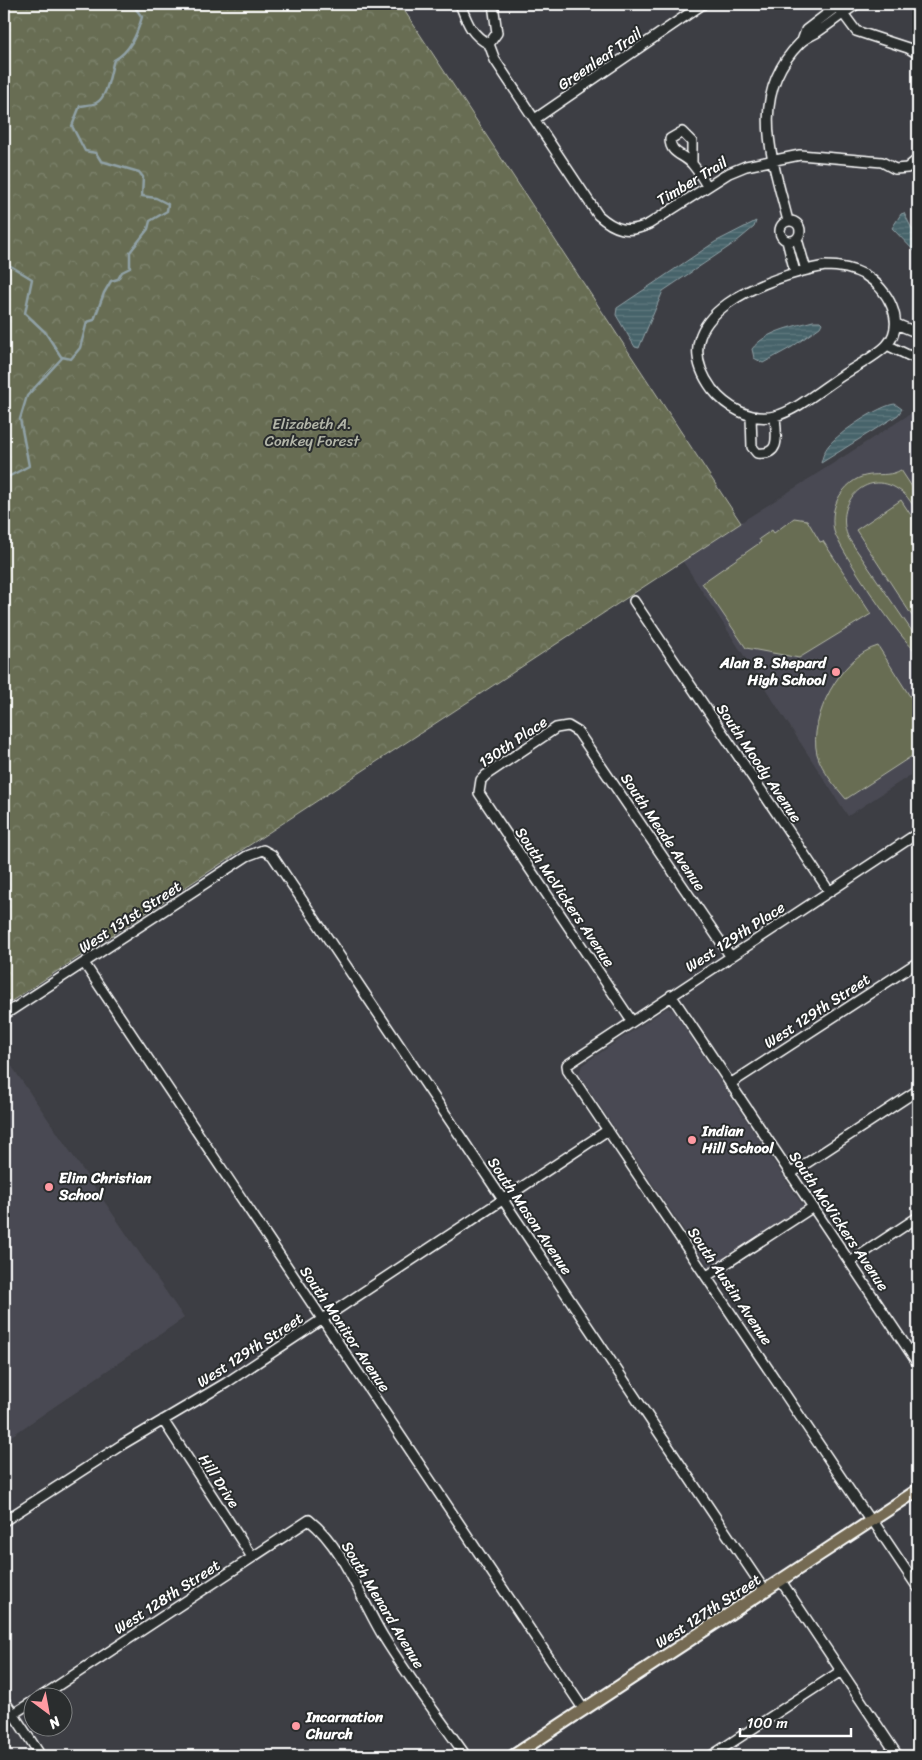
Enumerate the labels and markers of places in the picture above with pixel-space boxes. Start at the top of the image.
place label: Alan B. Shepard High School [719,650,828,693]
marker: Alan B. Shepard High School [830,666,842,678]
place label: Indian Hill School [701,1118,774,1161]
marker: Indian Hill School [686,1134,698,1146]
place label: Elim Christian School [58,1165,152,1208]
marker: Elim Christian School [43,1181,55,1193]
place label: Incarnation Church [305,1704,384,1747]
marker: Incarnation Church [290,1720,302,1732]

